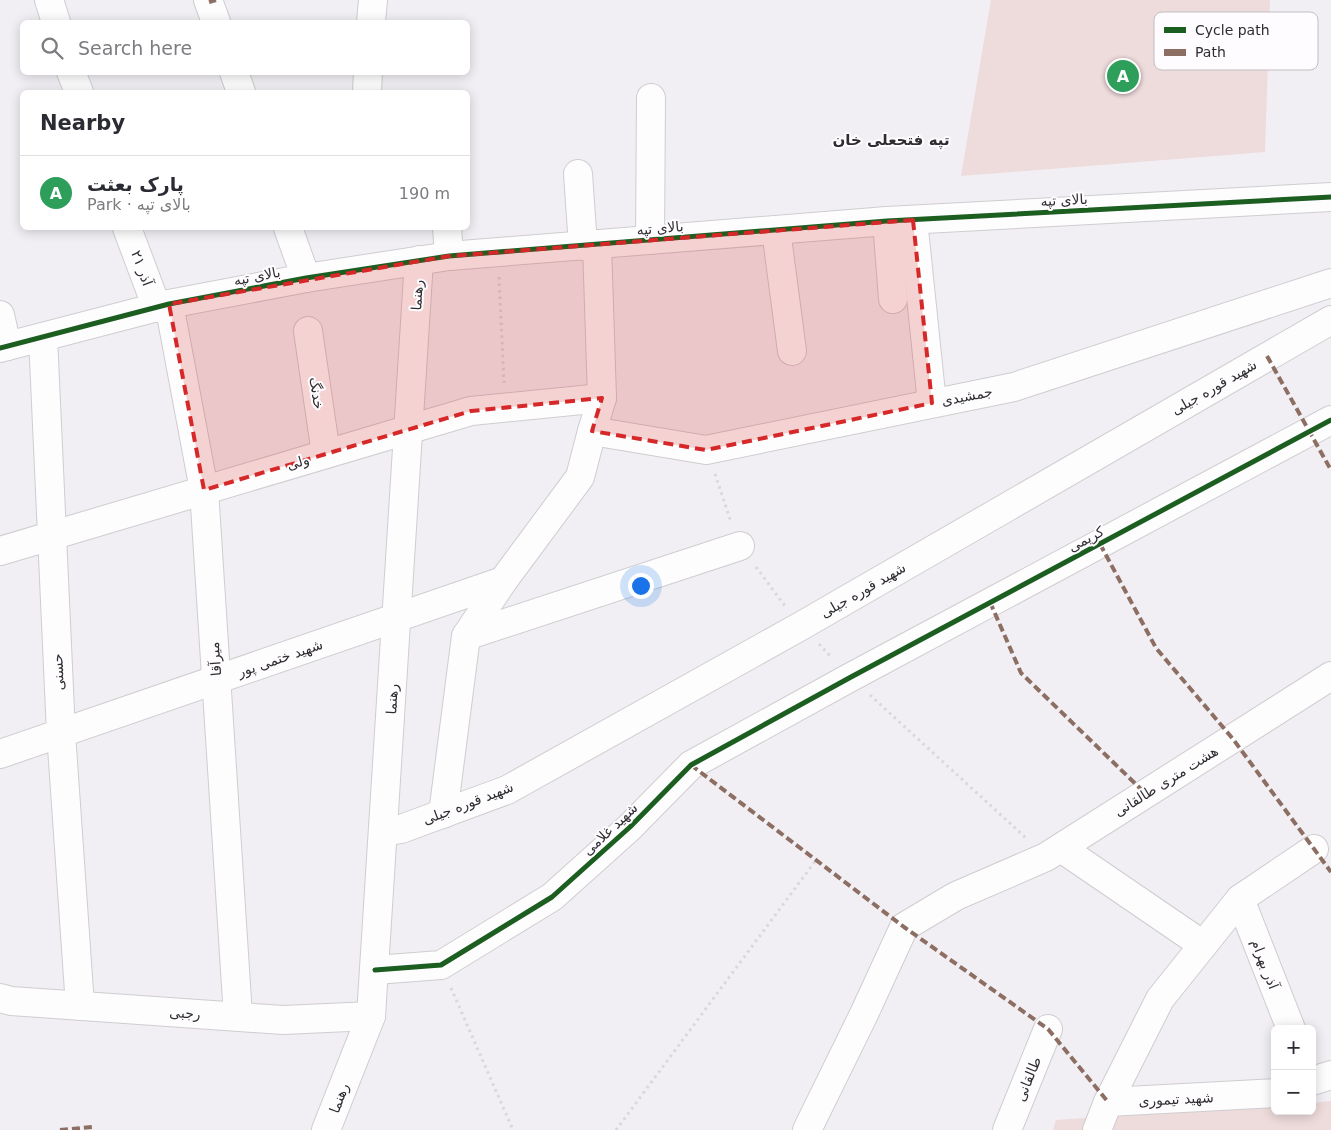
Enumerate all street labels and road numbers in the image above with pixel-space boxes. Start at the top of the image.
street label: بالای تپه [1040,191,1088,210]
street label: بالای تپه [636,218,684,239]
street label: ۲۱ آذر [127,248,156,289]
street label: بالای تپه [232,264,282,289]
street label: رهنما [408,279,427,311]
street label: شهید قوره جیلی [1168,356,1260,419]
street label: خدنگ [307,376,327,410]
street label: جمشیدی [940,383,994,409]
street label: ولی [285,451,311,474]
street label: کریمی [1065,523,1107,556]
street label: شهید قوره جیلی [817,559,909,622]
street label: شهید ختمی پور [234,636,325,681]
street label: میرآقا [206,641,225,677]
street label: حسنی [49,653,67,691]
street label: رهنما [383,683,402,715]
street label: هشت متری طالقانی [1111,743,1221,820]
street label: شهید قوره جیلی [420,778,516,829]
street label: شهید غلامی [579,800,641,859]
street label: آذر بهرام [1247,937,1282,993]
street label: رجبی [169,1004,201,1023]
street label: طالقانی [1012,1054,1044,1104]
street label: رهنما [326,1081,353,1116]
street label: شهید تیموری [1138,1089,1214,1110]

